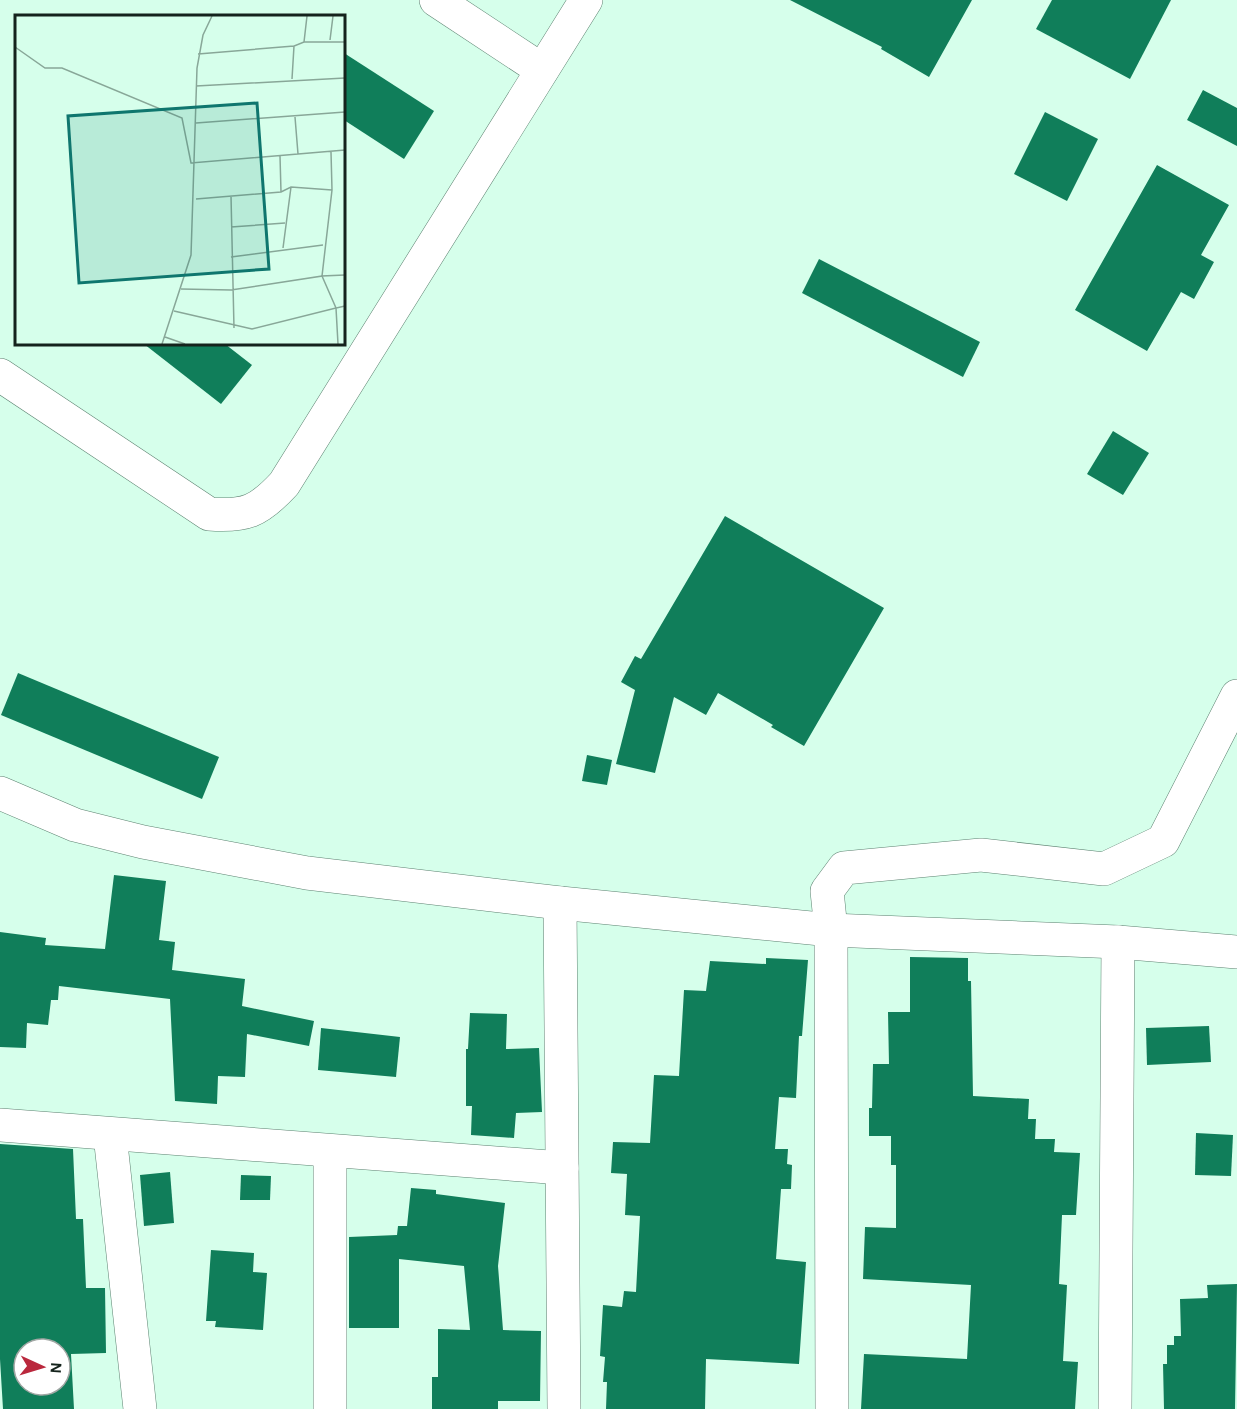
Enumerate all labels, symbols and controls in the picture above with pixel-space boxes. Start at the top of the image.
inset map [15,15,345,345]
north arrow [12,1337,72,1397]
text: N [48,1362,64,1374]

